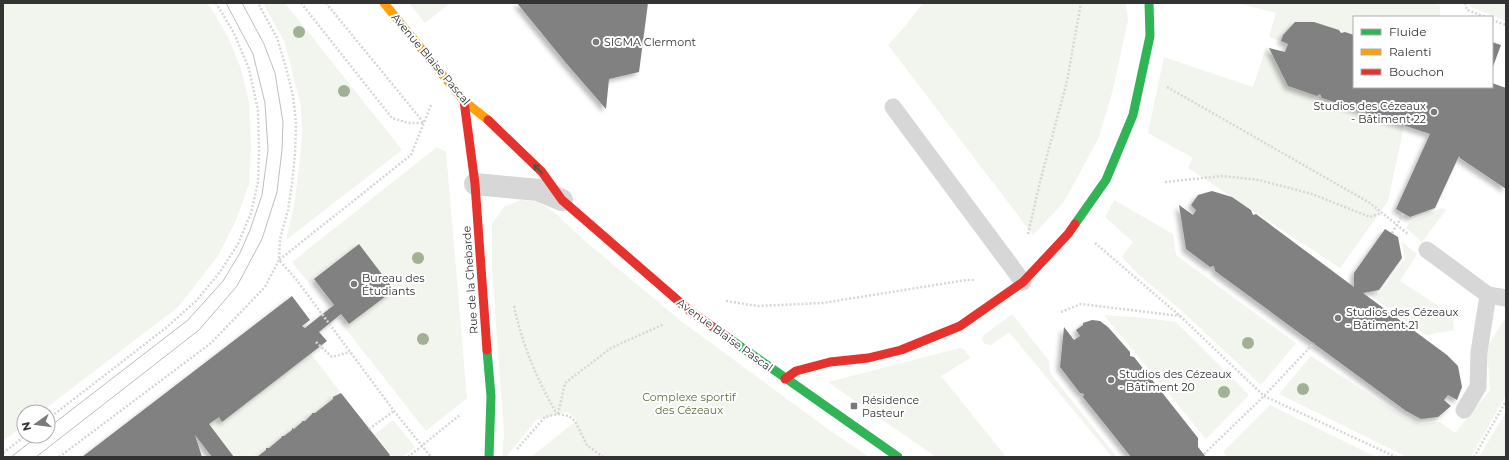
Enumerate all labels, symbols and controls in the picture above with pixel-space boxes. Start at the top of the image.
street label: Avenue Blaise Pascal [389,10,473,108]
legend [1353,16,1493,88]
text: Fluide [1389,24,1427,39]
place label: SIGMA Clermont [604,35,697,49]
marker: SIGMA Clermont [591,37,601,47]
text: Ralenti [1389,44,1431,59]
text: Bouchon [1389,64,1444,79]
place label: Studios des Cézeaux - Bâtiment 22 [1314,99,1426,126]
marker: Studios des Cézeaux - Bâtiment 22 [1429,107,1439,117]
one-way arrow [533,164,543,174]
street label: Rue de la Chebarde [459,225,481,335]
place label: Bureau des Étudiants [362,271,425,298]
marker: Bureau des Étudiants [349,279,359,289]
street label: Avenue Blaise Pascal [674,295,776,375]
place label: Studios des Cézeaux - Bâtiment 21 [1346,305,1459,332]
marker: Studios des Cézeaux - Bâtiment 21 [1333,313,1343,323]
place label: Studios des Cézeaux - Bâtiment 20 [1119,367,1232,394]
marker: Studios des Cézeaux - Bâtiment 20 [1106,375,1116,385]
park label: Complexe sportif des Cézeaux [642,390,737,417]
place label: Résidence Pasteur [862,393,920,420]
marker: Résidence Pasteur [849,401,859,411]
north arrow [16,404,56,444]
text: N [18,420,34,432]

